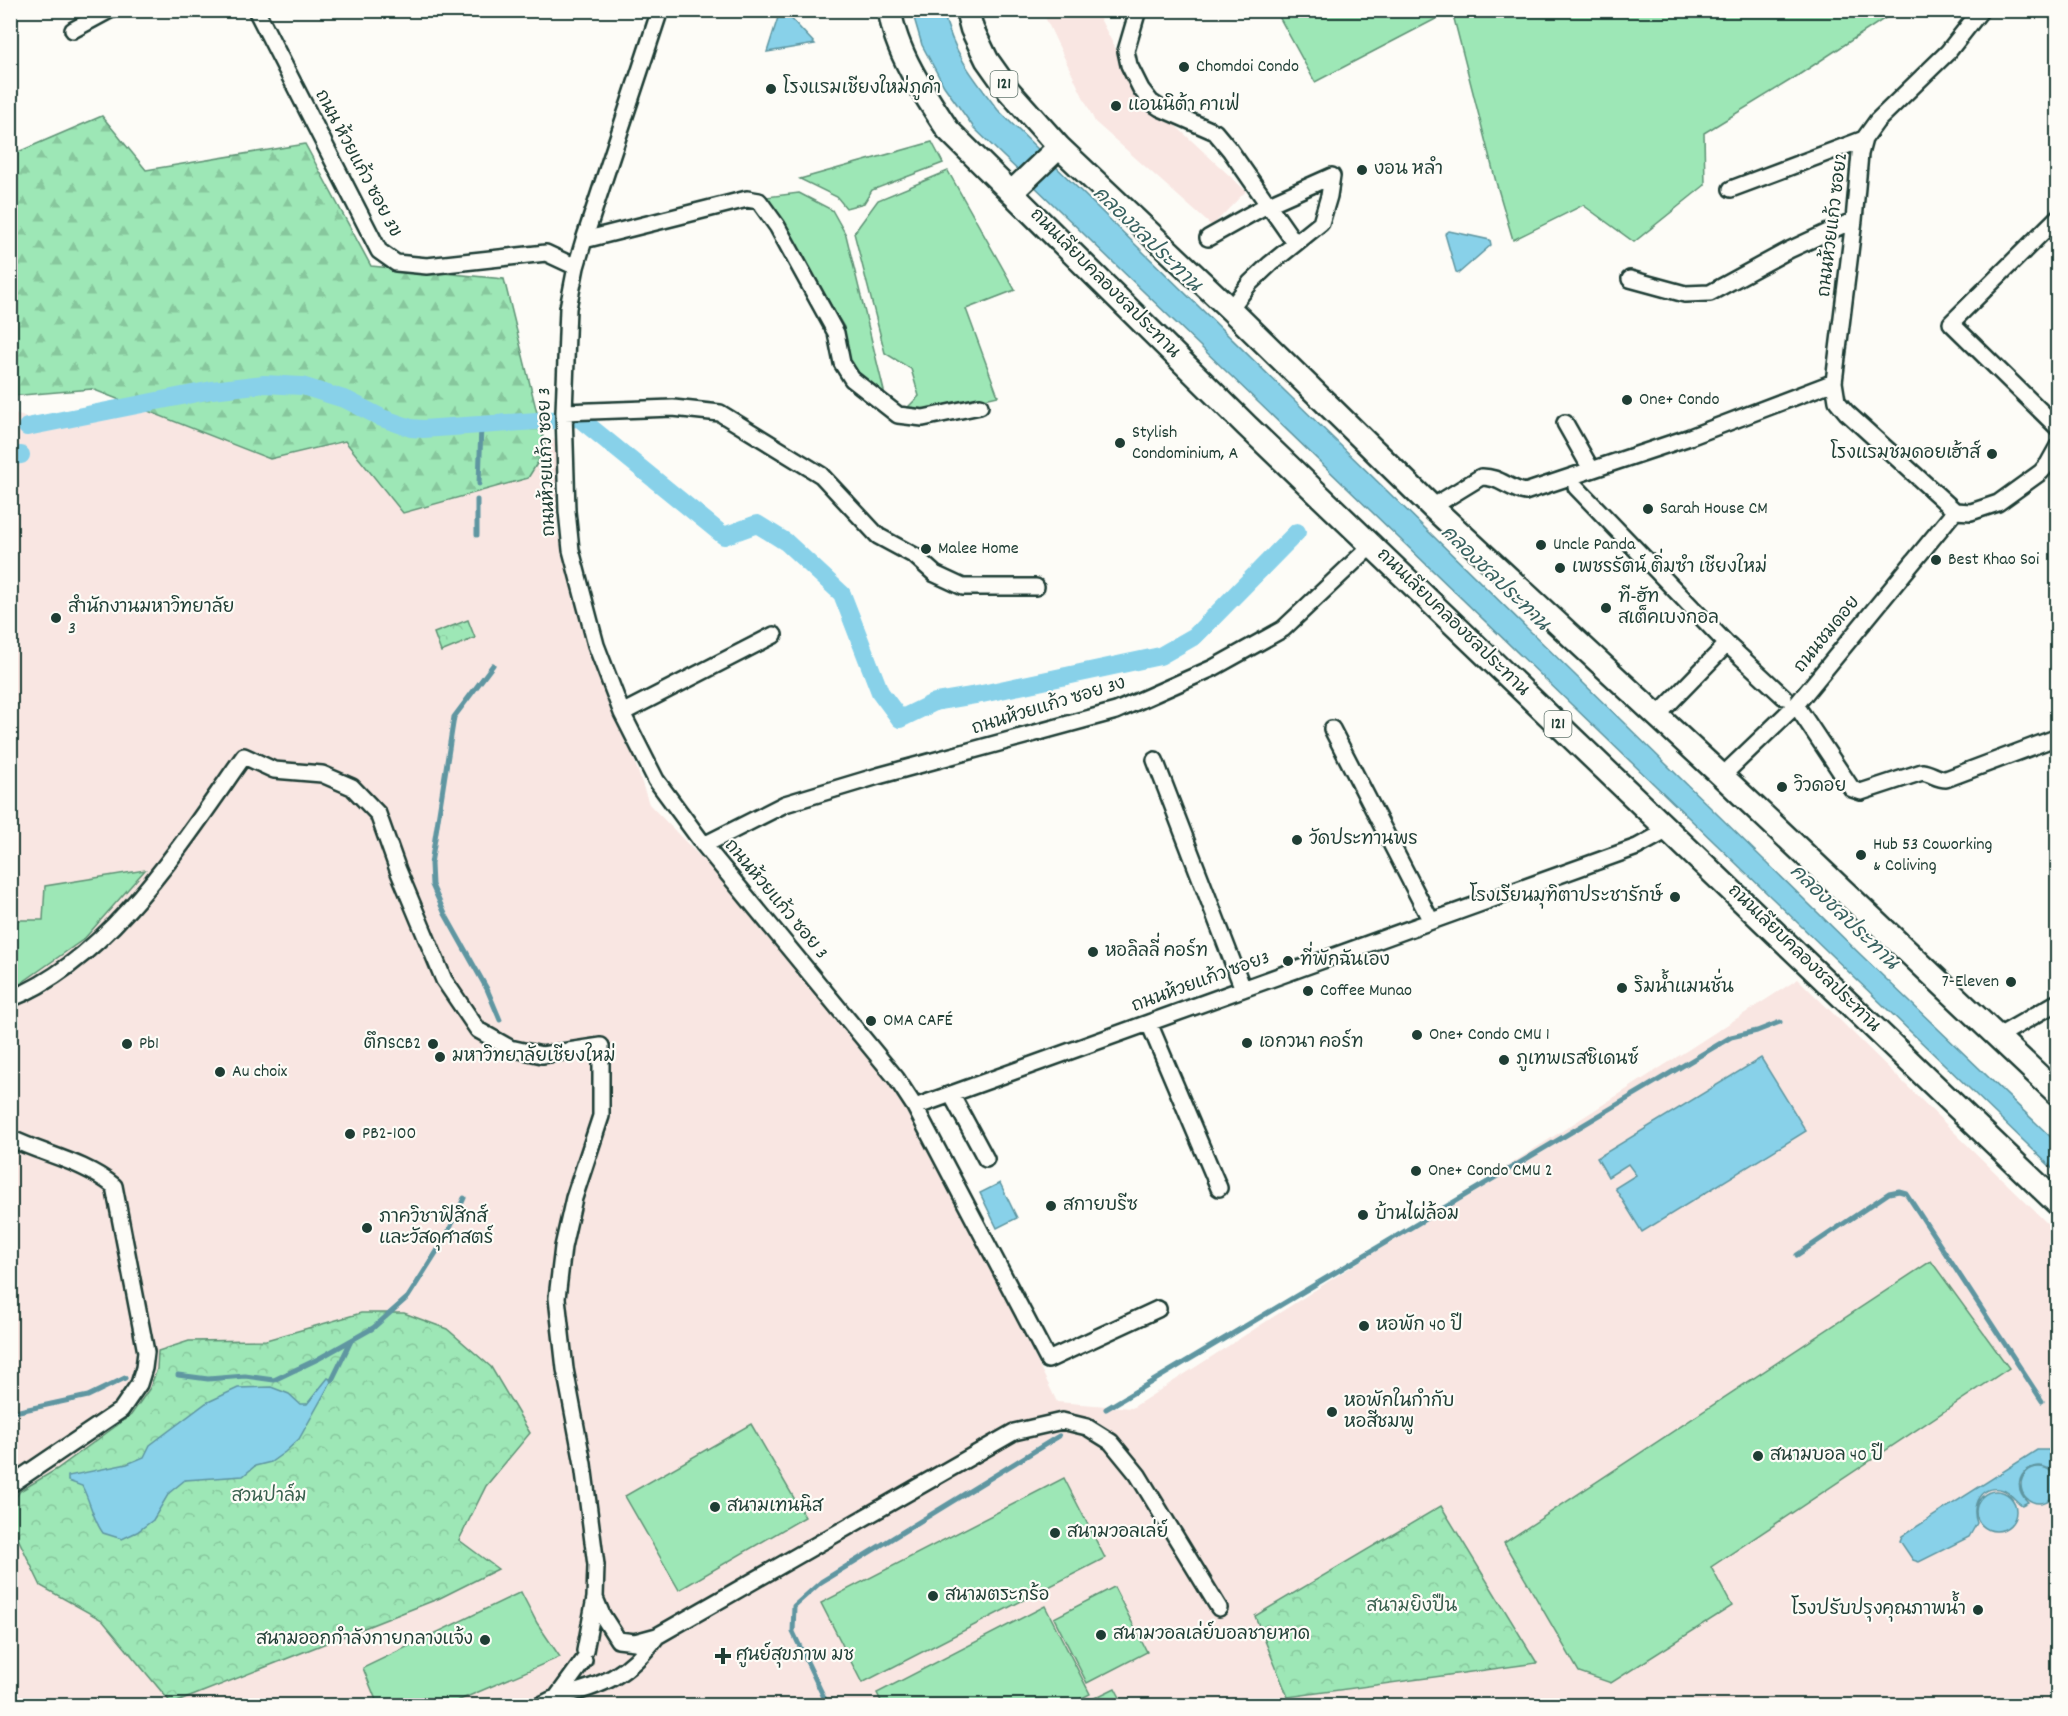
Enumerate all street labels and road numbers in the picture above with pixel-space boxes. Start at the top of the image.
road number: 121 [990,71,1018,97]
street label: ถนน ห้วยแก้ว ซอย 3ข [307,85,408,242]
street label: ถนนห้วยแก้ว ซอย2 [1811,151,1855,299]
street label: ถนนเลียบคลองชลประทาน [1023,202,1186,365]
street label: ถนนห้วยแก้ว ซอย 3 [531,387,563,537]
street label: ถนนเลียบคลองชลประทาน [1370,542,1535,703]
street label: ถนนชมดอย [1789,591,1867,679]
street label: ถนนห้วยแก้ว ซอย 3ง [968,670,1129,742]
road number: 121 [1544,711,1572,737]
street label: ถนนห้วยแก้ว ซอย 3 [717,833,834,965]
street label: ถนนเลียบคลองชลประทาน [1721,878,1886,1039]
street label: ถนนห้วยแก้ว ซอย3 [1128,945,1274,1020]

